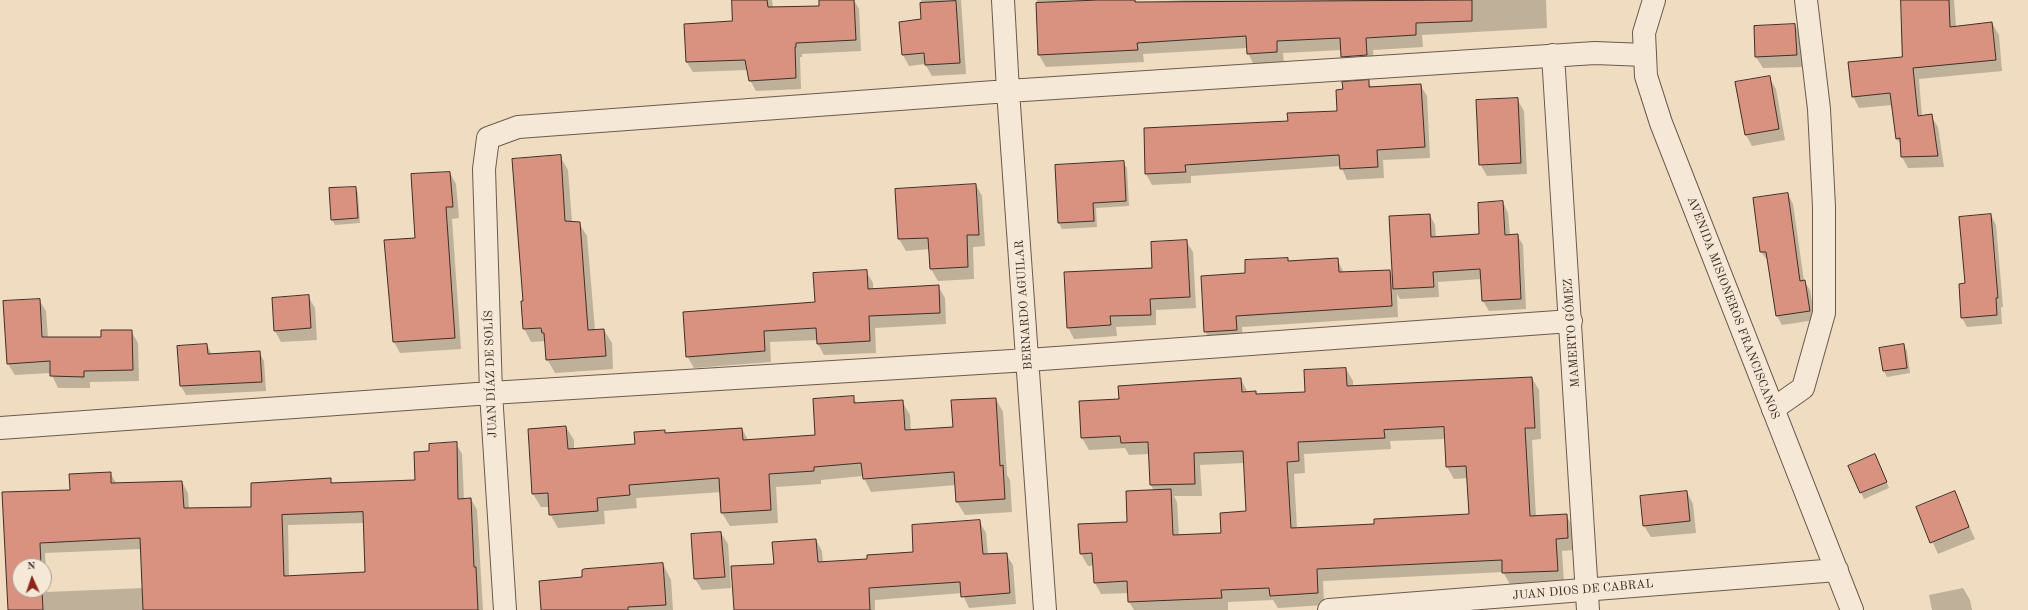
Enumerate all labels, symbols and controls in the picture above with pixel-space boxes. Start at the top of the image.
street label: AVENIDA MISIONEROS FRANCISCANOS [1684,195,1782,421]
street label: BERNARDO AGUILAR [1012,240,1036,370]
street label: MAMERTO GÓMEZ [1561,278,1583,388]
street label: JUAN DÍAZ DE SOLÍS [482,310,500,438]
north arrow [12,558,52,598]
text: N [27,561,36,572]
street label: JUAN DIOS DE CABRAL [1512,577,1654,603]

